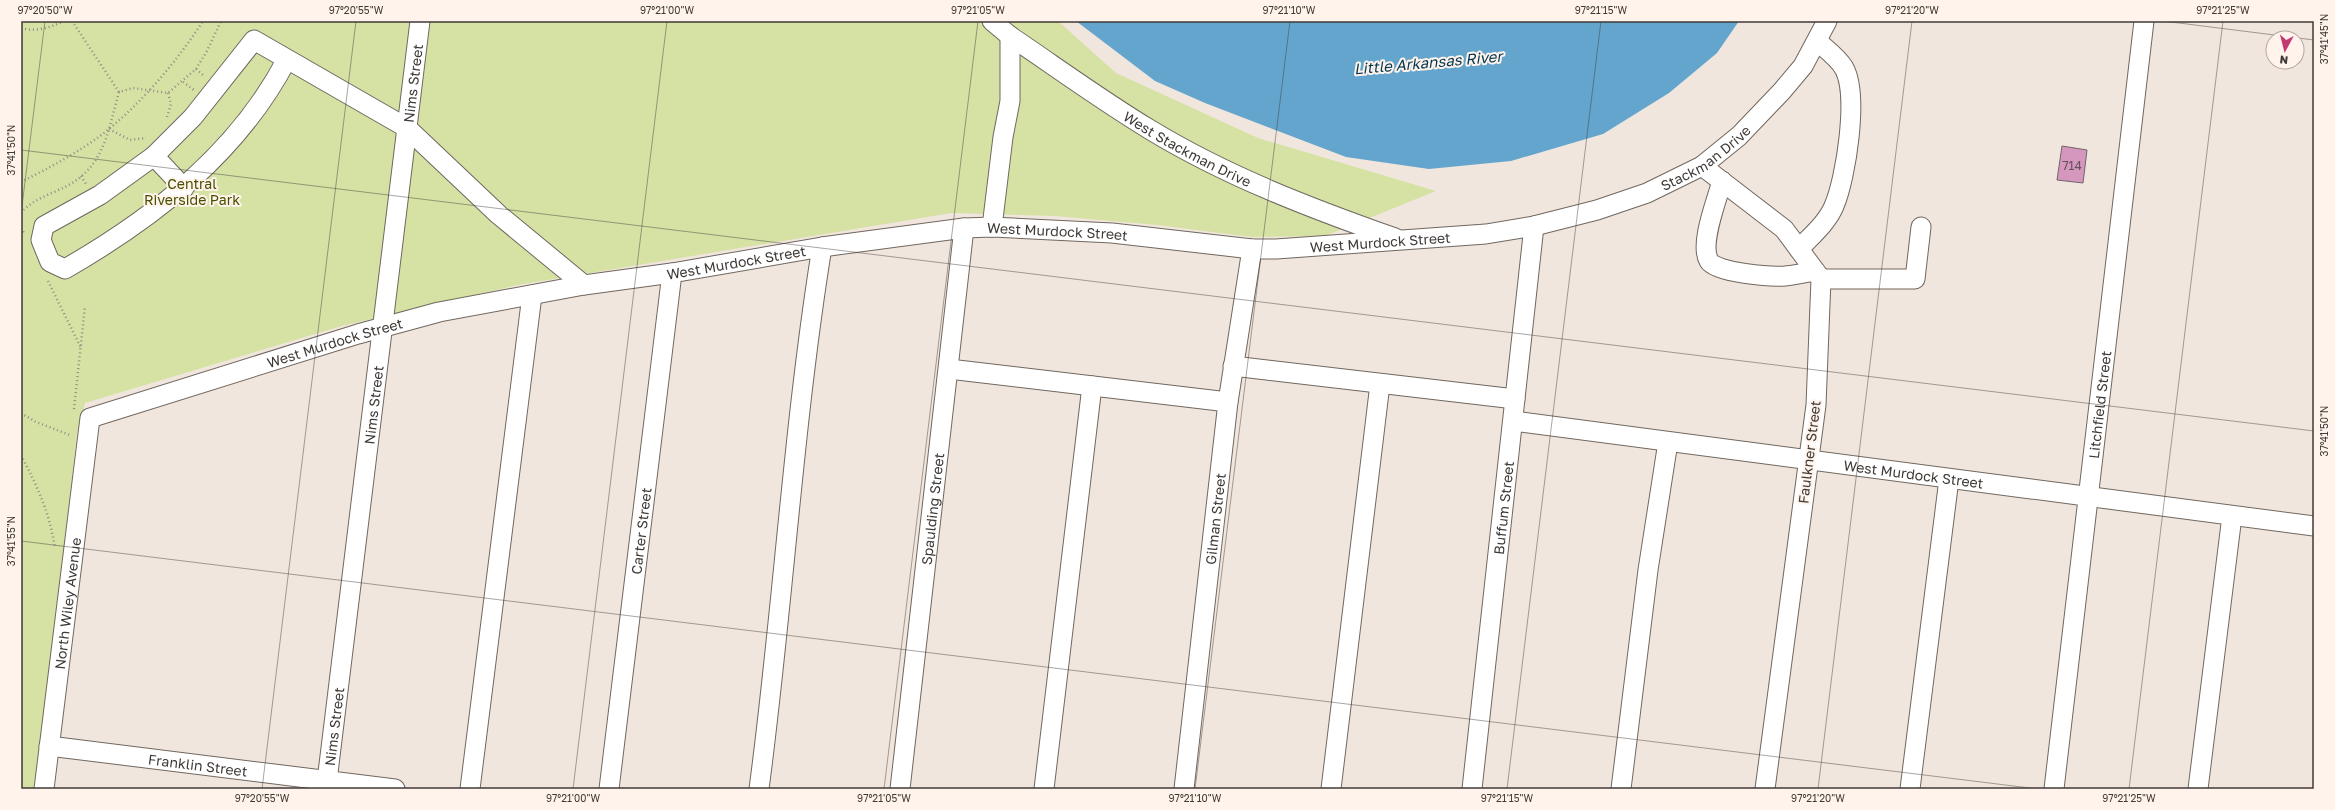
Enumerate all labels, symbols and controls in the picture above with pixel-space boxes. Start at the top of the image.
text: 97°20'50"W [17,4,73,16]
text: 97°20'55"W [329,4,384,16]
text: 97°21'00"W [640,4,694,16]
text: 97°21'05"W [951,4,1005,16]
text: 97°21'10"W [1263,4,1316,16]
text: 97°21'15"W [1575,4,1628,16]
text: 97°21'20"W [1885,4,1939,16]
text: 97°21'25"W [2196,4,2250,16]
text: 37°41'45"N [2318,14,2330,64]
north arrow [2265,30,2305,70]
street label: Nims Street [399,43,426,124]
water label: Little Arkansas River [1353,46,1505,77]
text: N [2279,53,2289,67]
street label: West Stackman Drive [1121,107,1254,190]
street label: Stackman Drive [1658,121,1753,194]
text: 37°41'50"N [5,125,17,175]
house number: 714 [2062,158,2082,173]
park label: Central Riverside Park [144,175,240,208]
street label: West Murdock Street [987,218,1129,243]
street label: West Murdock Street [1309,228,1451,255]
street label: West Murdock Street [665,241,807,282]
street label: West Murdock Street [265,314,404,371]
street label: Litchfield Street [2084,350,2114,460]
street label: Nims Street [360,365,386,445]
street label: Faulkner Street [1794,399,1824,505]
text: 37°41'50"N [2318,406,2330,456]
street label: Spaulding Street [917,452,947,566]
street label: West Murdock Street [1843,456,1985,491]
street label: Buffum Street [1489,460,1517,555]
street label: Gilman Street [1201,472,1228,565]
street label: Carter Street [627,487,654,575]
text: 37°41'55"N [5,516,17,566]
street label: North Wiley Avenue [50,537,84,670]
street label: Nims Street [320,686,347,767]
street label: Franklin Street [147,750,249,779]
text: 97°20'55"W [235,792,290,804]
text: 97°21'00"W [546,792,600,804]
text: 97°21'05"W [857,792,911,804]
text: 97°21'10"W [1169,792,1222,804]
text: 97°21'15"W [1481,792,1534,804]
text: 97°21'20"W [1791,792,1845,804]
text: 97°21'25"W [2102,792,2156,804]

